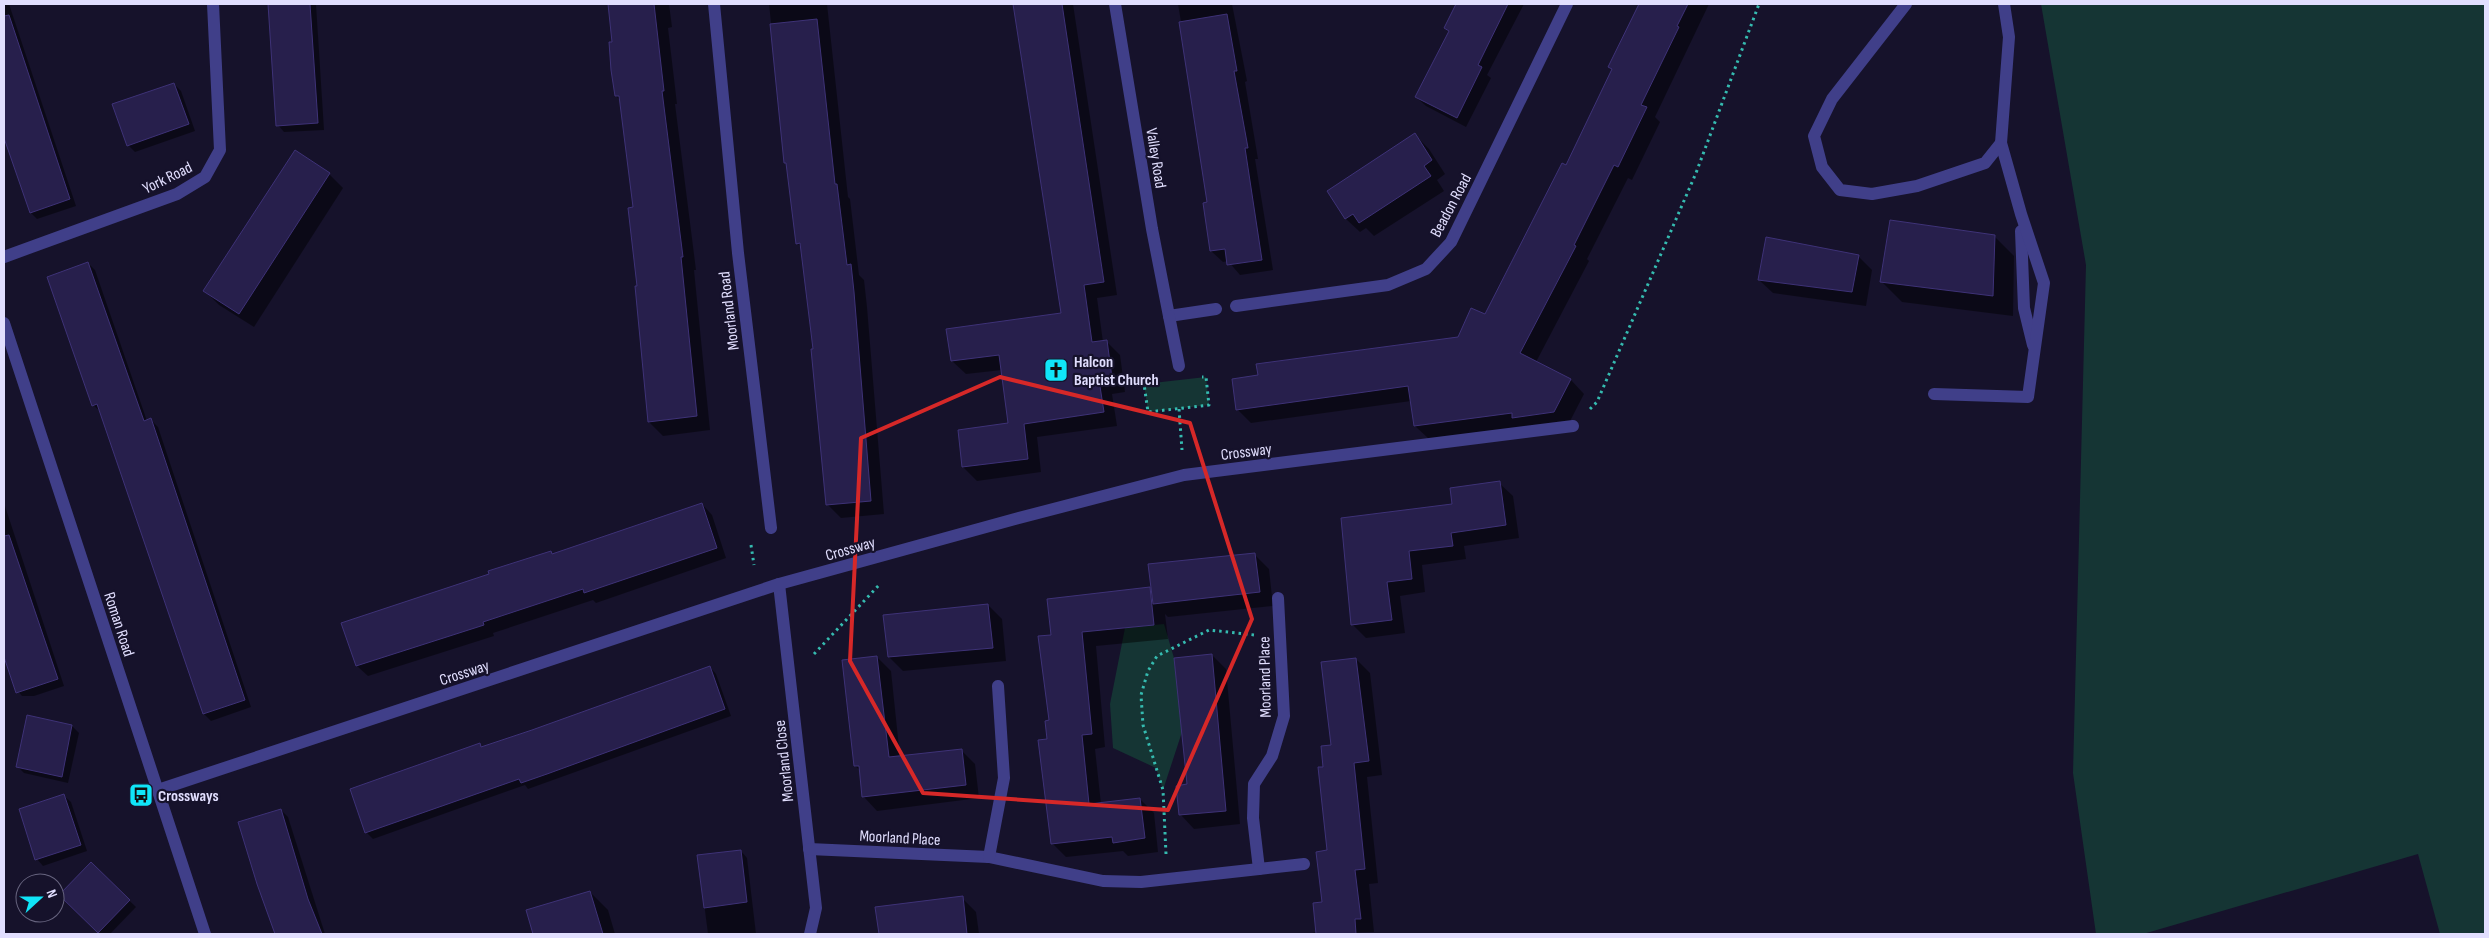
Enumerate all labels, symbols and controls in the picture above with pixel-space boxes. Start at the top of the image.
street label: Valley Road [1141,127,1170,190]
street label: York Road [140,158,195,198]
street label: Beadon Road [1427,171,1476,241]
street label: Moorland Road [715,270,744,351]
place label: Halcon Baptist Church [1074,353,1159,390]
church icon: Halcon Baptist Church [1043,357,1069,383]
street label: Crossway [1220,440,1273,465]
street label: Crossway [823,533,878,566]
street label: Roman Road [99,590,138,659]
street label: Moorland Place [1255,636,1276,718]
street label: Crossway [437,657,492,690]
street label: Moorland Close [771,719,798,803]
bus stop icon: Crossways [128,782,154,808]
place label: Crossways [158,787,219,806]
street label: Moorland Place [859,827,941,850]
north arrow [15,873,65,923]
text: N [42,887,61,900]

